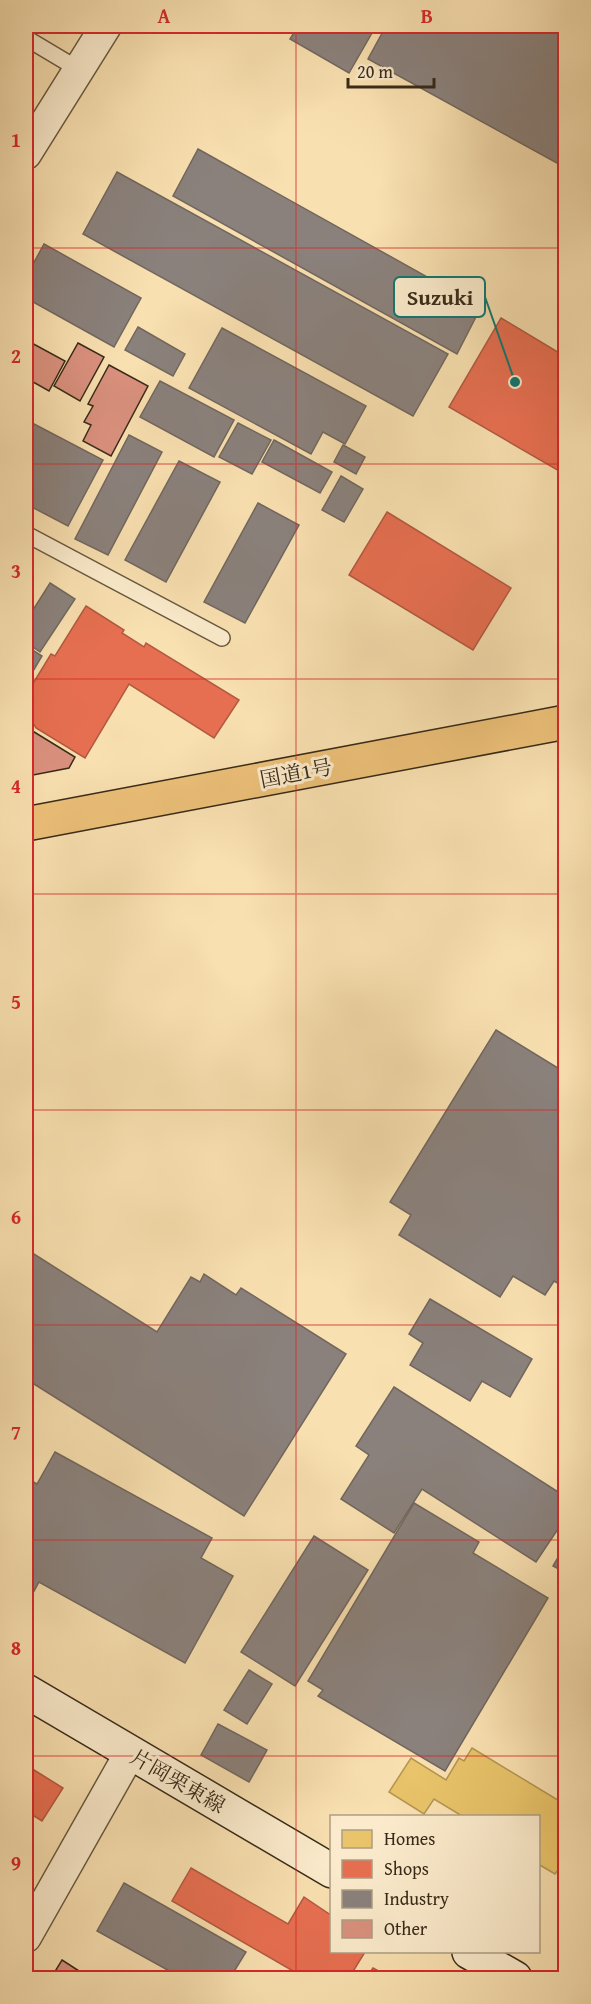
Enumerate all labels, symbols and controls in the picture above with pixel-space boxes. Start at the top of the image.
text: A [158,1,171,30]
text: B [421,1,433,30]
scale bar [348,51,434,89]
text: 20 m [357,58,393,85]
text: 1 [11,125,21,154]
callout: Suzuki [394,277,485,317]
text: Suzuki [407,281,473,313]
text: 2 [11,341,21,370]
text: 3 [11,556,21,585]
street label: 国道1号 [257,751,335,795]
text: 4 [11,771,21,800]
text: 5 [11,987,21,1016]
text: 6 [11,1202,21,1231]
text: 7 [11,1417,21,1446]
text: 8 [11,1633,21,1662]
street label: 片岡栗東線 [125,1741,231,1821]
legend [330,1815,540,1953]
text: Homes [384,1825,435,1852]
text: 9 [11,1848,21,1877]
text: Shops [384,1855,429,1882]
text: Industry [384,1885,449,1912]
text: Other [384,1915,428,1942]

